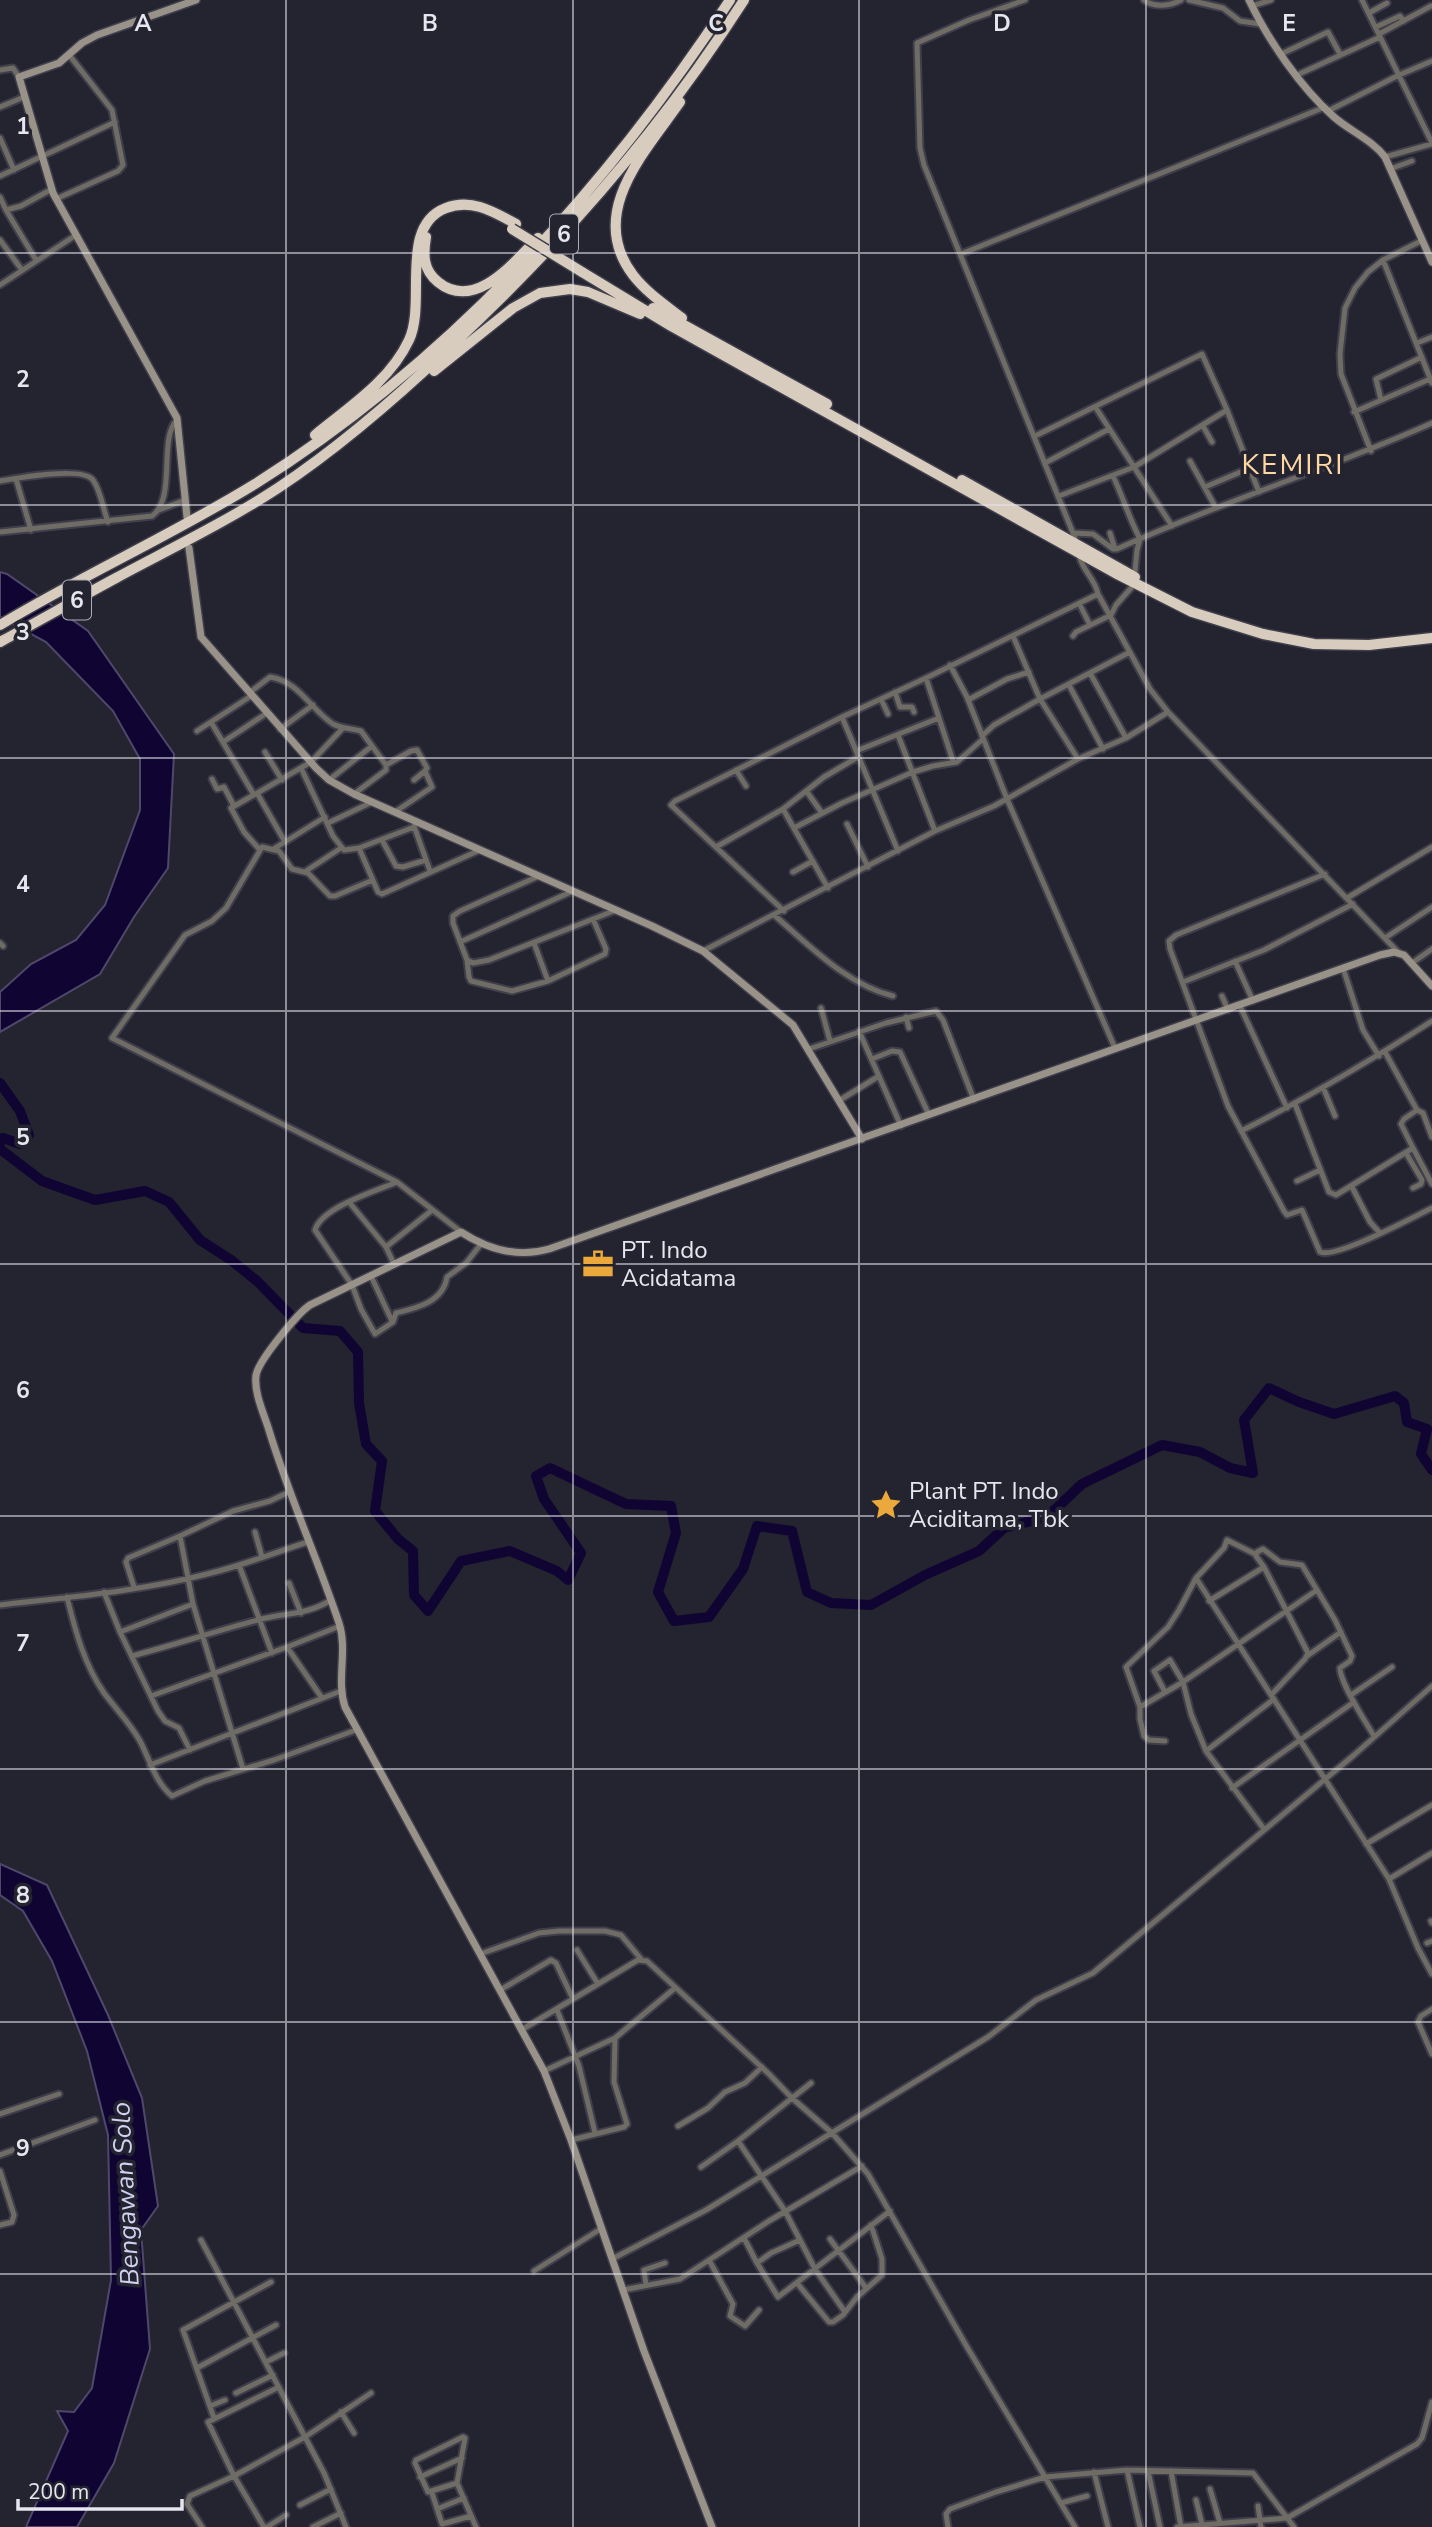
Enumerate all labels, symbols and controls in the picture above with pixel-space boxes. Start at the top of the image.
text: A [134,8,152,39]
text: B [422,8,438,39]
text: C [708,8,724,39]
text: D [993,8,1011,39]
text: E [1282,8,1296,39]
text: 1 [16,111,30,142]
road number: 6 [550,215,578,254]
text: 2 [16,364,30,395]
district label: KEMIRI [1242,446,1344,484]
road number: 6 [63,580,91,620]
text: 3 [16,617,30,648]
text: 4 [16,869,30,900]
text: 5 [16,1122,30,1153]
place label: PT. Indo Acidatama [621,1234,736,1294]
office icon: PT. Indo Acidatama [581,1247,615,1281]
text: 6 [16,1375,30,1406]
place label: Plant PT. Indo Aciditama, Tbk [909,1475,1070,1535]
place icon: Plant PT. Indo Aciditama, Tbk [869,1488,903,1522]
text: 7 [16,1628,30,1659]
text: 8 [16,1880,30,1911]
water label: Bengawan Solo [103,2101,148,2287]
text: 9 [16,2133,30,2164]
scale bar [18,2468,182,2512]
text: 200 m [28,2478,89,2506]

